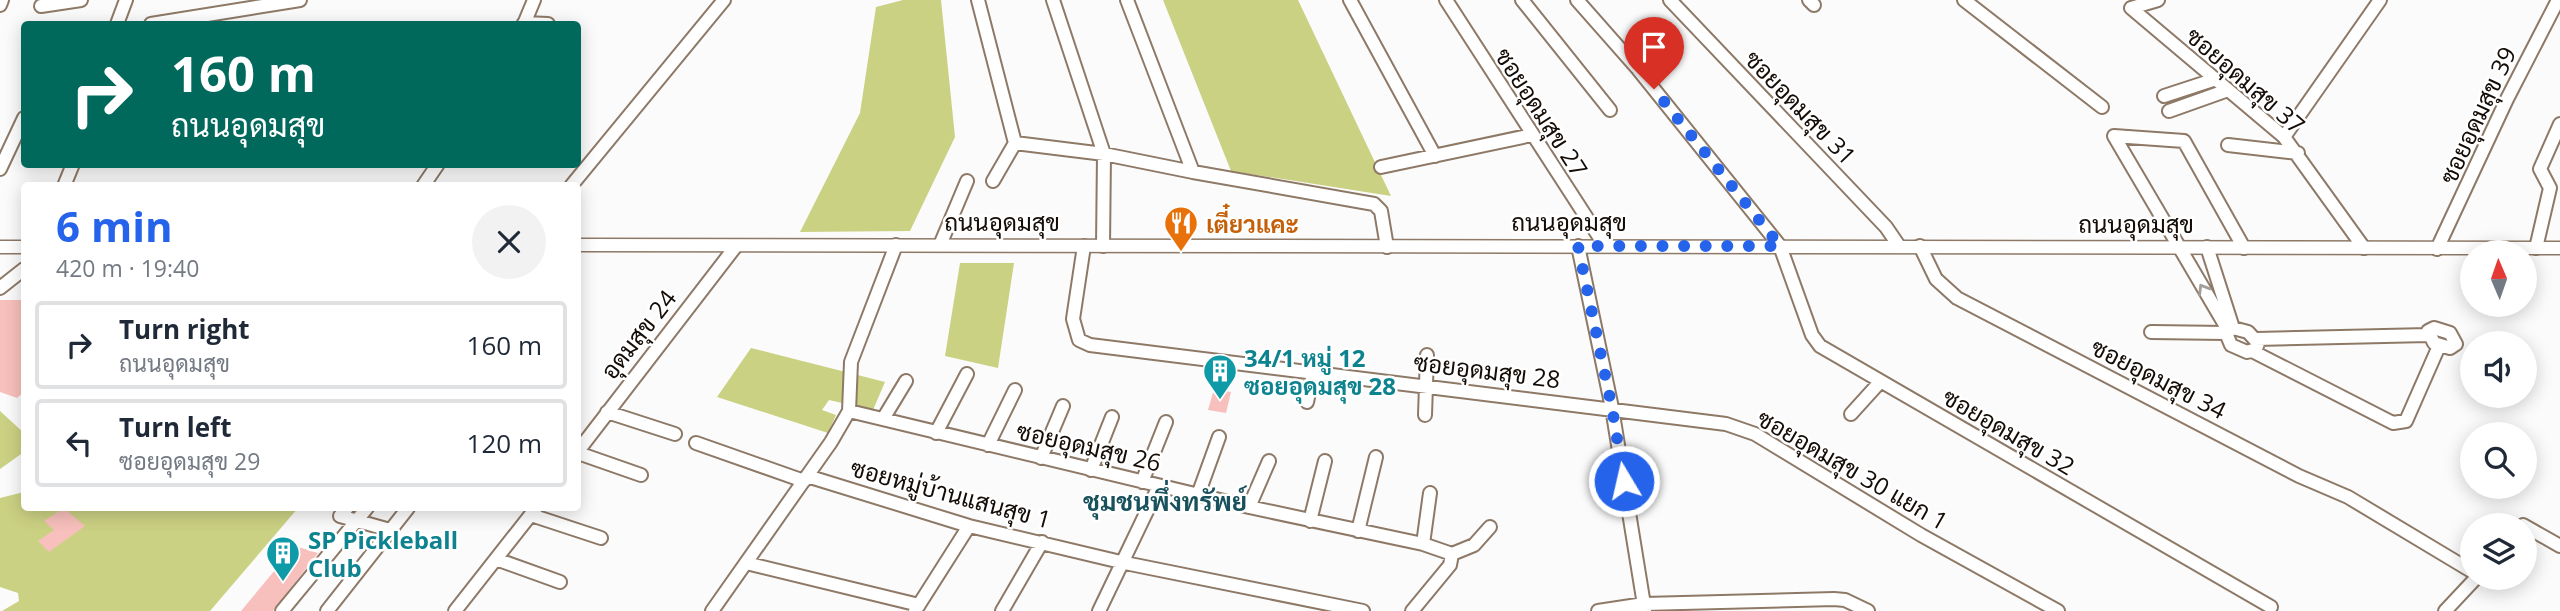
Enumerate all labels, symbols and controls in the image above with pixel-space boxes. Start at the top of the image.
pin [1624,17,1684,89]
street label: ซอยอุดมสุข 37 [2179,19,2312,142]
icon: arrive [1635,28,1673,66]
text: 160 m [171,40,316,106]
street label: ซอยอุดมสุข 27 [1487,41,1596,183]
street label: ซอยอุดมสุข 39 [2431,41,2524,189]
street label: ซอยอุดมสุข 31 [1737,42,1864,172]
icon: right [56,49,147,140]
text: ถนนอุดมสุข [171,103,325,146]
text: 6 min [56,197,173,254]
place label: เตี๋ยวแคะ [1206,203,1299,240]
restaurant icon: เตี๋ยวแคะ [1162,204,1200,253]
button: close [472,205,546,279]
street label: ถนนอุดมสุข [944,205,1060,239]
street label: ถนนอุดมสุข [1511,205,1627,239]
street label: ถนนอุดมสุข [2078,207,2194,241]
north arrow [2460,240,2538,317]
map controls [2460,240,2537,590]
text: 420 m · 19:40 [56,252,199,284]
street label: อุดมสุข 24 [593,282,684,386]
one-way arrow [2199,283,2212,296]
text: Turn right [119,311,250,347]
icon: right [60,326,98,364]
text: 160 m [467,327,542,363]
street label: ซอยอุดมสุข 34 [2085,330,2232,427]
button: sound [2460,331,2537,408]
place label: 34/1 หมู่ 12 ซอยอุดมสุข 28 [1244,341,1396,404]
street label: ซอยอุดมสุข 28 [1412,345,1562,396]
text: ถนนอุดมสุข [119,347,230,379]
building icon: 34/1 หมู่ 12 ซอยอุดมสุข 28 [1201,352,1239,401]
street label: ซอยอุดมสุข 32 [1936,380,2081,483]
street label: ซอยอุดมสุข 30 แยก 1 [1751,401,1954,538]
text: Turn left [119,409,231,445]
street label: ซอยอุดมสุข 26 [1013,413,1165,480]
button: search [2460,422,2537,499]
icon: left [60,424,98,462]
text: 120 m [467,425,542,461]
position arrow [1587,444,1661,518]
text: ซอยอุดมสุข 29 [119,445,260,477]
street label: ซอยหมู่บ้านแสนสุข 1 [847,450,1055,538]
district label: ชุมชนพึ่งทรัพย์ [1083,479,1248,520]
button: layers [2460,513,2537,590]
place label: SP Pickleball Club [308,523,458,584]
building icon: SP Pickleball Club [264,534,302,583]

